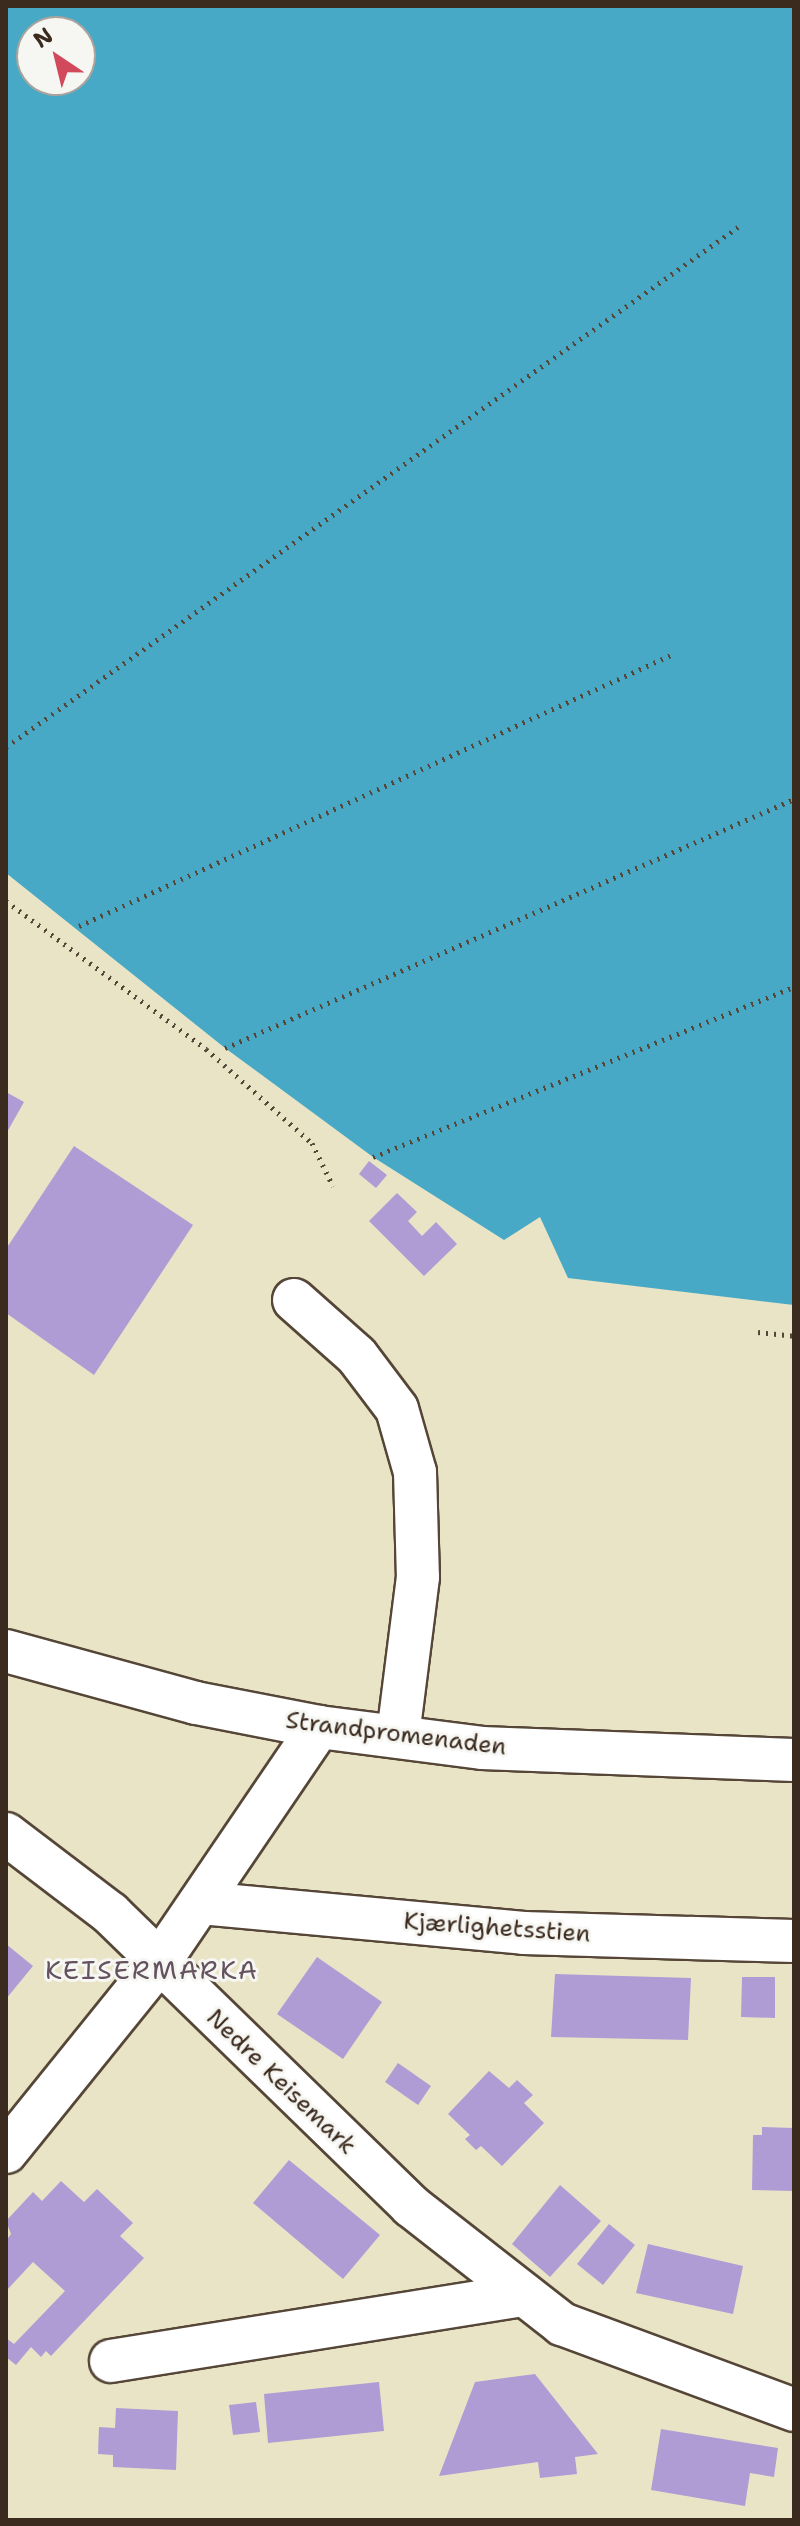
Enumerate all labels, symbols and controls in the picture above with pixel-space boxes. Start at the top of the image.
north arrow [16,16,96,96]
text: N [28,21,59,54]
street label: Strandpromenaden [284,1706,508,1762]
street label: Kjærlighetsstien [403,1907,591,1949]
district label: KEISERMARKA [45,1954,259,1986]
street label: Nedre Keisemark [200,2003,362,2161]

